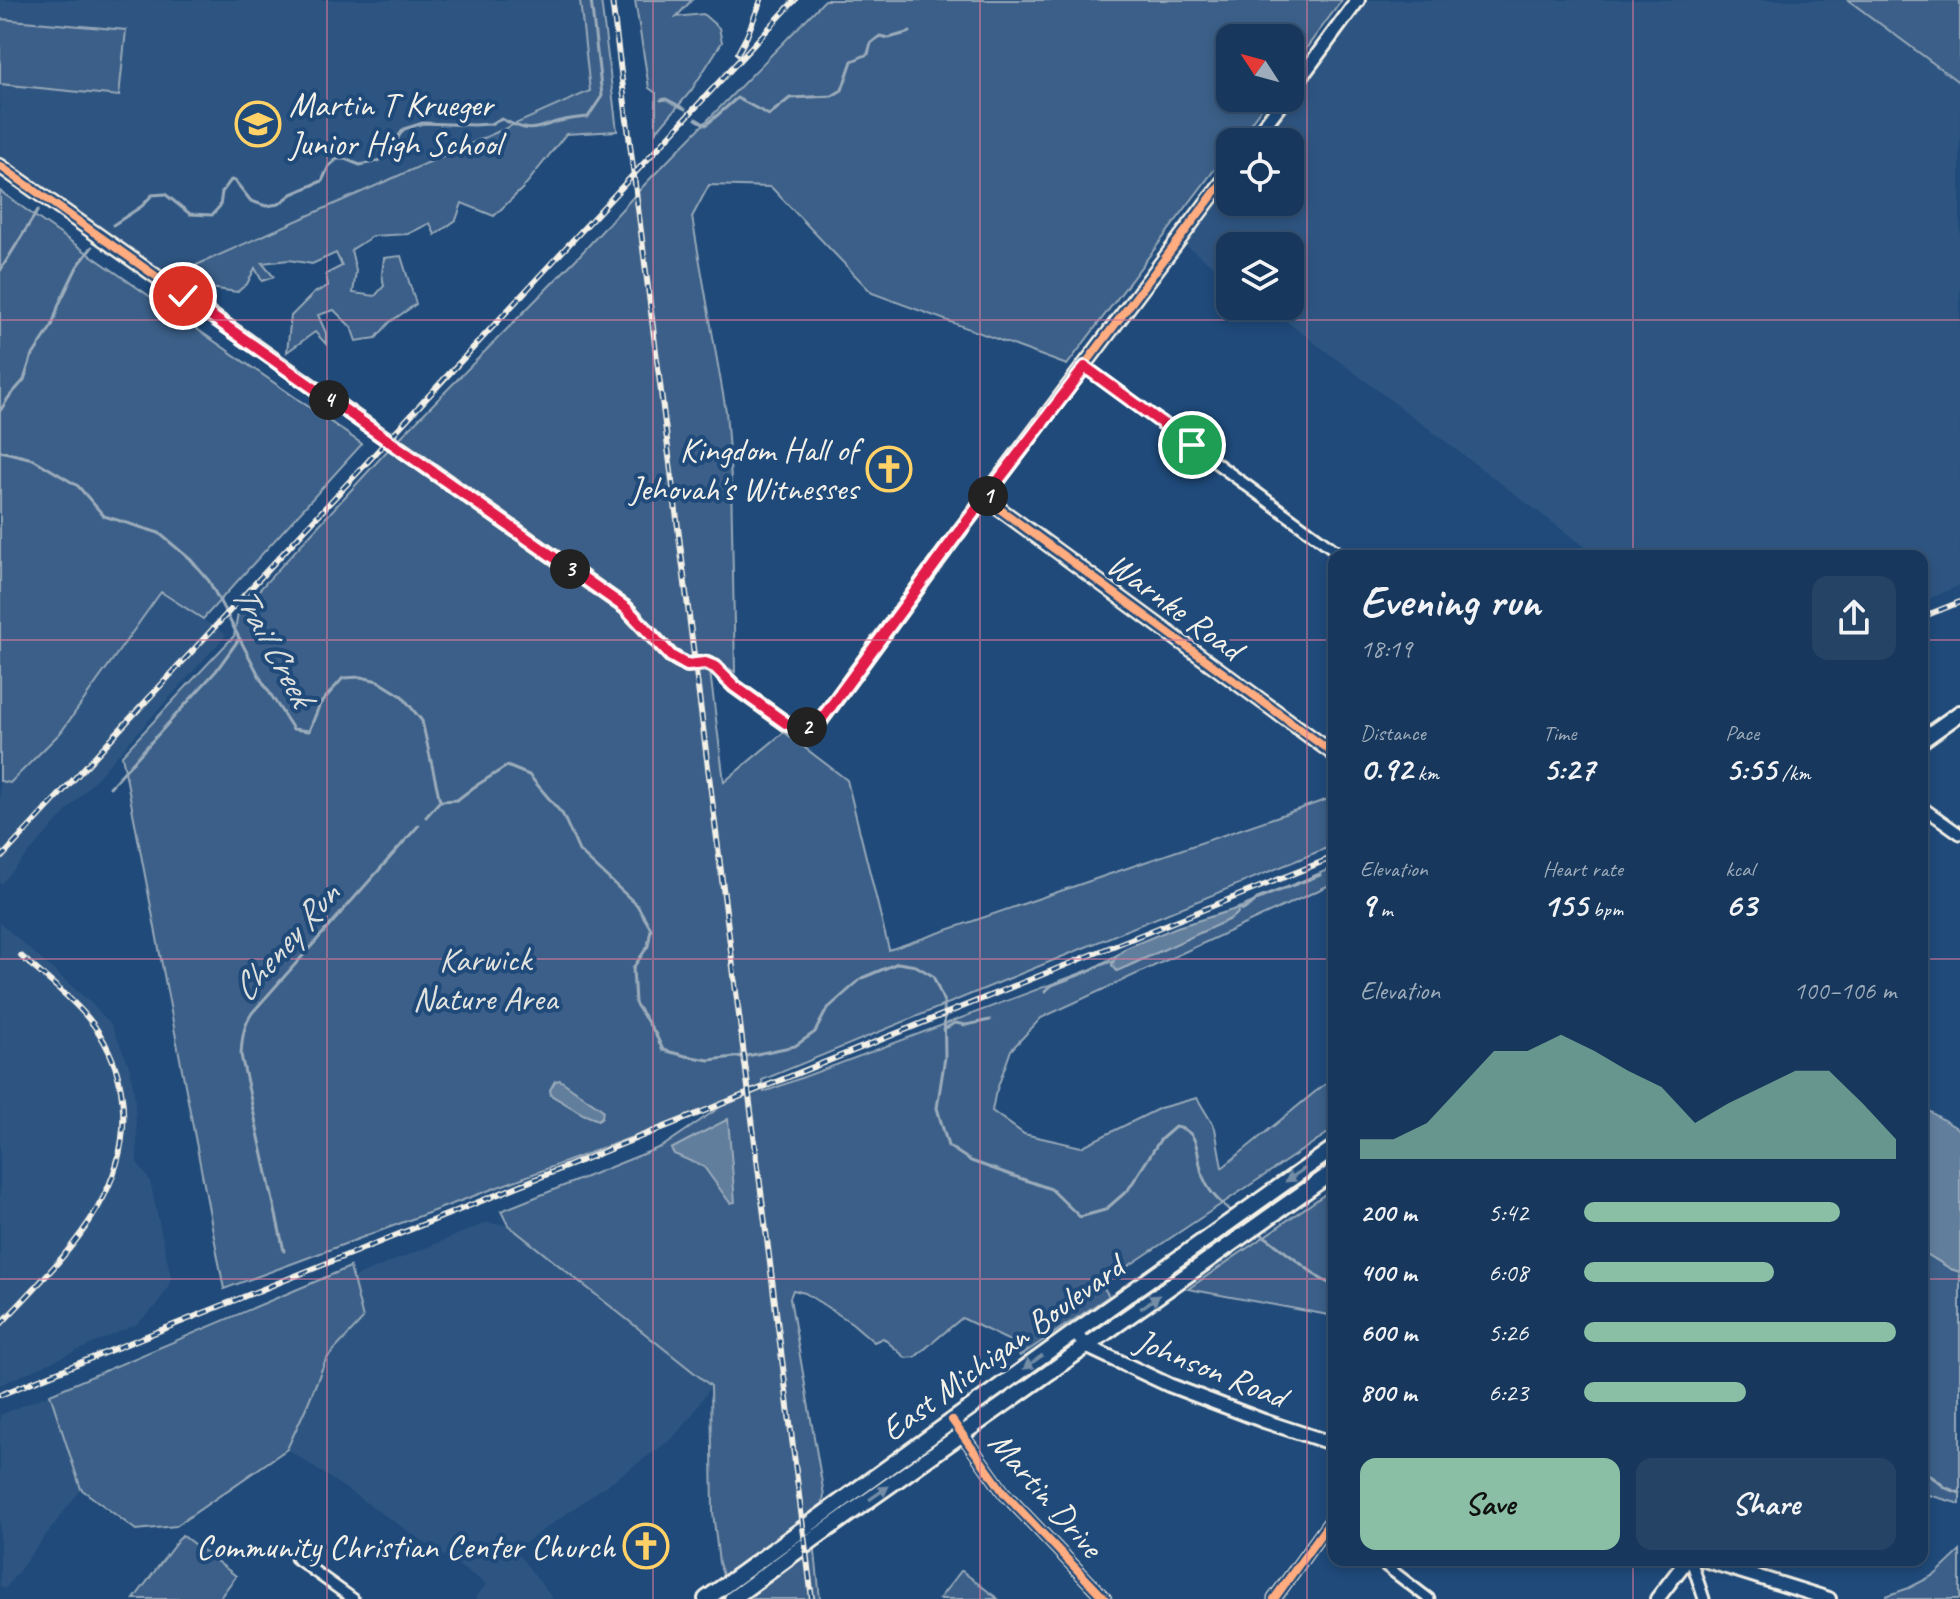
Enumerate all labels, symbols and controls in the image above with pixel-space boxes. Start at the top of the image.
north arrow [1216,24,1304,112]
map controls [1216,24,1304,320]
place label: Martin T Krueger Junior High School [287,83,507,165]
school or university icon: Martin T Krueger Junior High School [234,100,282,148]
button: locate [1216,128,1304,216]
button: layers [1216,232,1304,320]
pin [149,262,217,330]
icon: check [161,274,205,318]
pin: 4 [309,380,349,420]
text: 4 [324,386,334,414]
pin [1158,411,1226,479]
icon: arrive [1170,423,1214,467]
place label: Kingdom Hall of Jehovah's Witnesses [627,428,865,510]
church icon: Kingdom Hall of Jehovah's Witnesses [865,445,913,493]
pin: 1 [968,476,1008,516]
text: 1 [983,482,993,510]
street label: Warnke Road [1099,543,1255,672]
pin: 3 [550,549,590,589]
text: 3 [565,555,575,583]
text: Evening run [1360,574,1540,629]
button: share [1812,576,1896,660]
water label: Trail Creek [221,577,328,718]
text: 18:19 [1360,632,1412,665]
pin: 2 [787,707,827,747]
text: 2 [802,713,812,741]
text: Distance [1360,719,1426,747]
text: Time [1543,719,1576,747]
text: Pace [1725,719,1759,747]
text: 0.92 [1360,747,1412,790]
text: 5:27 [1543,747,1595,790]
text: 5:55 [1725,747,1776,790]
text: km [1412,759,1439,787]
text: /km [1776,759,1810,787]
text: Elevation [1360,855,1428,883]
text: Heart rate [1543,855,1623,883]
text: kcal [1725,855,1754,883]
water label: Cheney Run [221,871,351,1011]
text: 9 [1360,883,1375,926]
text: 155 [1543,883,1587,926]
text: 63 [1725,883,1757,926]
text: m [1375,895,1393,923]
text: bpm [1587,895,1623,923]
park label: Karwick Nature Area [413,938,560,1020]
text: Elevation [1360,974,1440,1007]
text: 100–106 m [1793,974,1896,1007]
one-way arrow [1285,1167,1306,1182]
text: 200 m [1360,1196,1416,1229]
text: 5:42 [1488,1196,1528,1229]
street label: East Michigan Boulevard [872,1243,1136,1450]
text: 400 m [1360,1256,1416,1289]
text: 6:08 [1488,1256,1528,1289]
one-way arrow [1139,1295,1160,1310]
text: 600 m [1360,1316,1417,1349]
text: 5:26 [1488,1316,1528,1349]
street label: Johnson Road [1128,1318,1298,1420]
one-way arrow [1022,1354,1044,1370]
text: 800 m [1360,1376,1416,1409]
text: 6:23 [1488,1376,1528,1409]
street label: Martin Drive [979,1422,1115,1568]
button: Save [1360,1458,1620,1550]
button: Share [1636,1458,1896,1550]
one-way arrow [868,1486,889,1501]
church icon: Community Christian Center Church [622,1522,670,1570]
place label: Community Christian Center Church [196,1525,617,1568]

